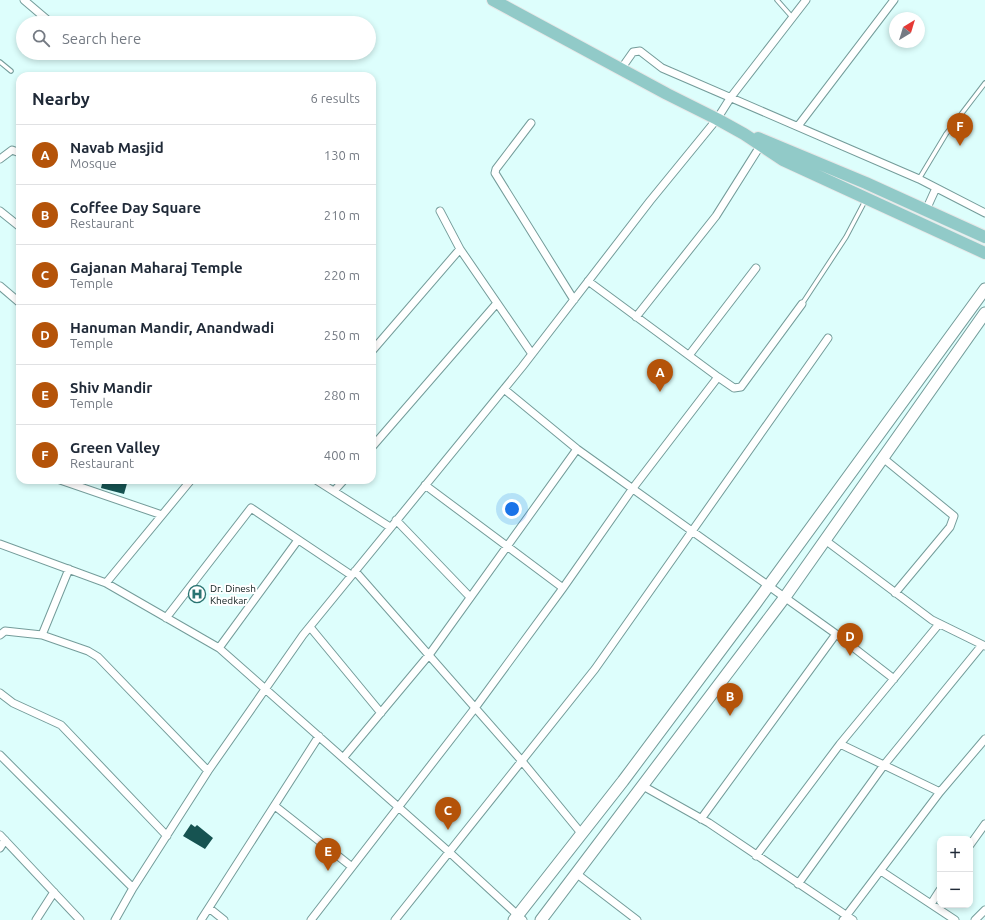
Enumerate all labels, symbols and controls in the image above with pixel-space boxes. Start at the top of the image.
north arrow [889,12,925,48]
search box [16,16,376,60]
icon: search [30,27,52,49]
text: Search here [62,30,141,47]
text: Nearby [32,89,90,108]
text: 6 results [310,91,360,105]
pin: F [947,113,973,146]
text: Navab Masjid [70,139,164,156]
text: A [40,148,50,162]
text: 130 m [324,148,360,162]
text: Mosque [70,156,117,170]
text: Coffee Day Square [70,199,201,216]
text: B [41,208,49,222]
text: 210 m [324,208,360,222]
text: Restaurant [70,216,134,230]
text: Gajanan Maharaj Temple [70,259,243,276]
text: C [41,268,49,282]
text: 220 m [324,268,360,282]
text: Temple [70,276,113,290]
text: Hanuman Mandir, Anandwadi [70,319,274,336]
text: D [40,328,50,342]
text: 250 m [324,328,360,342]
text: Temple [70,336,113,350]
pin: A [647,359,673,392]
text: Shiv Mandir [70,379,152,396]
text: E [41,388,49,402]
text: 280 m [324,388,360,402]
text: Temple [70,396,113,410]
text: Green Valley [70,439,160,456]
text: F [41,448,49,462]
text: 400 m [324,448,360,462]
text: Restaurant [70,456,134,470]
your location [502,499,522,519]
place label: Dr. Dinesh Khedkar [210,583,256,606]
hospital icon: Dr. Dinesh Khedkar [187,584,207,604]
pin: D [837,623,863,656]
pin: B [717,683,743,716]
pin: C [435,797,461,830]
map controls [937,836,973,908]
button: + [937,836,973,872]
pin: E [315,838,341,871]
button: − [937,872,973,908]

